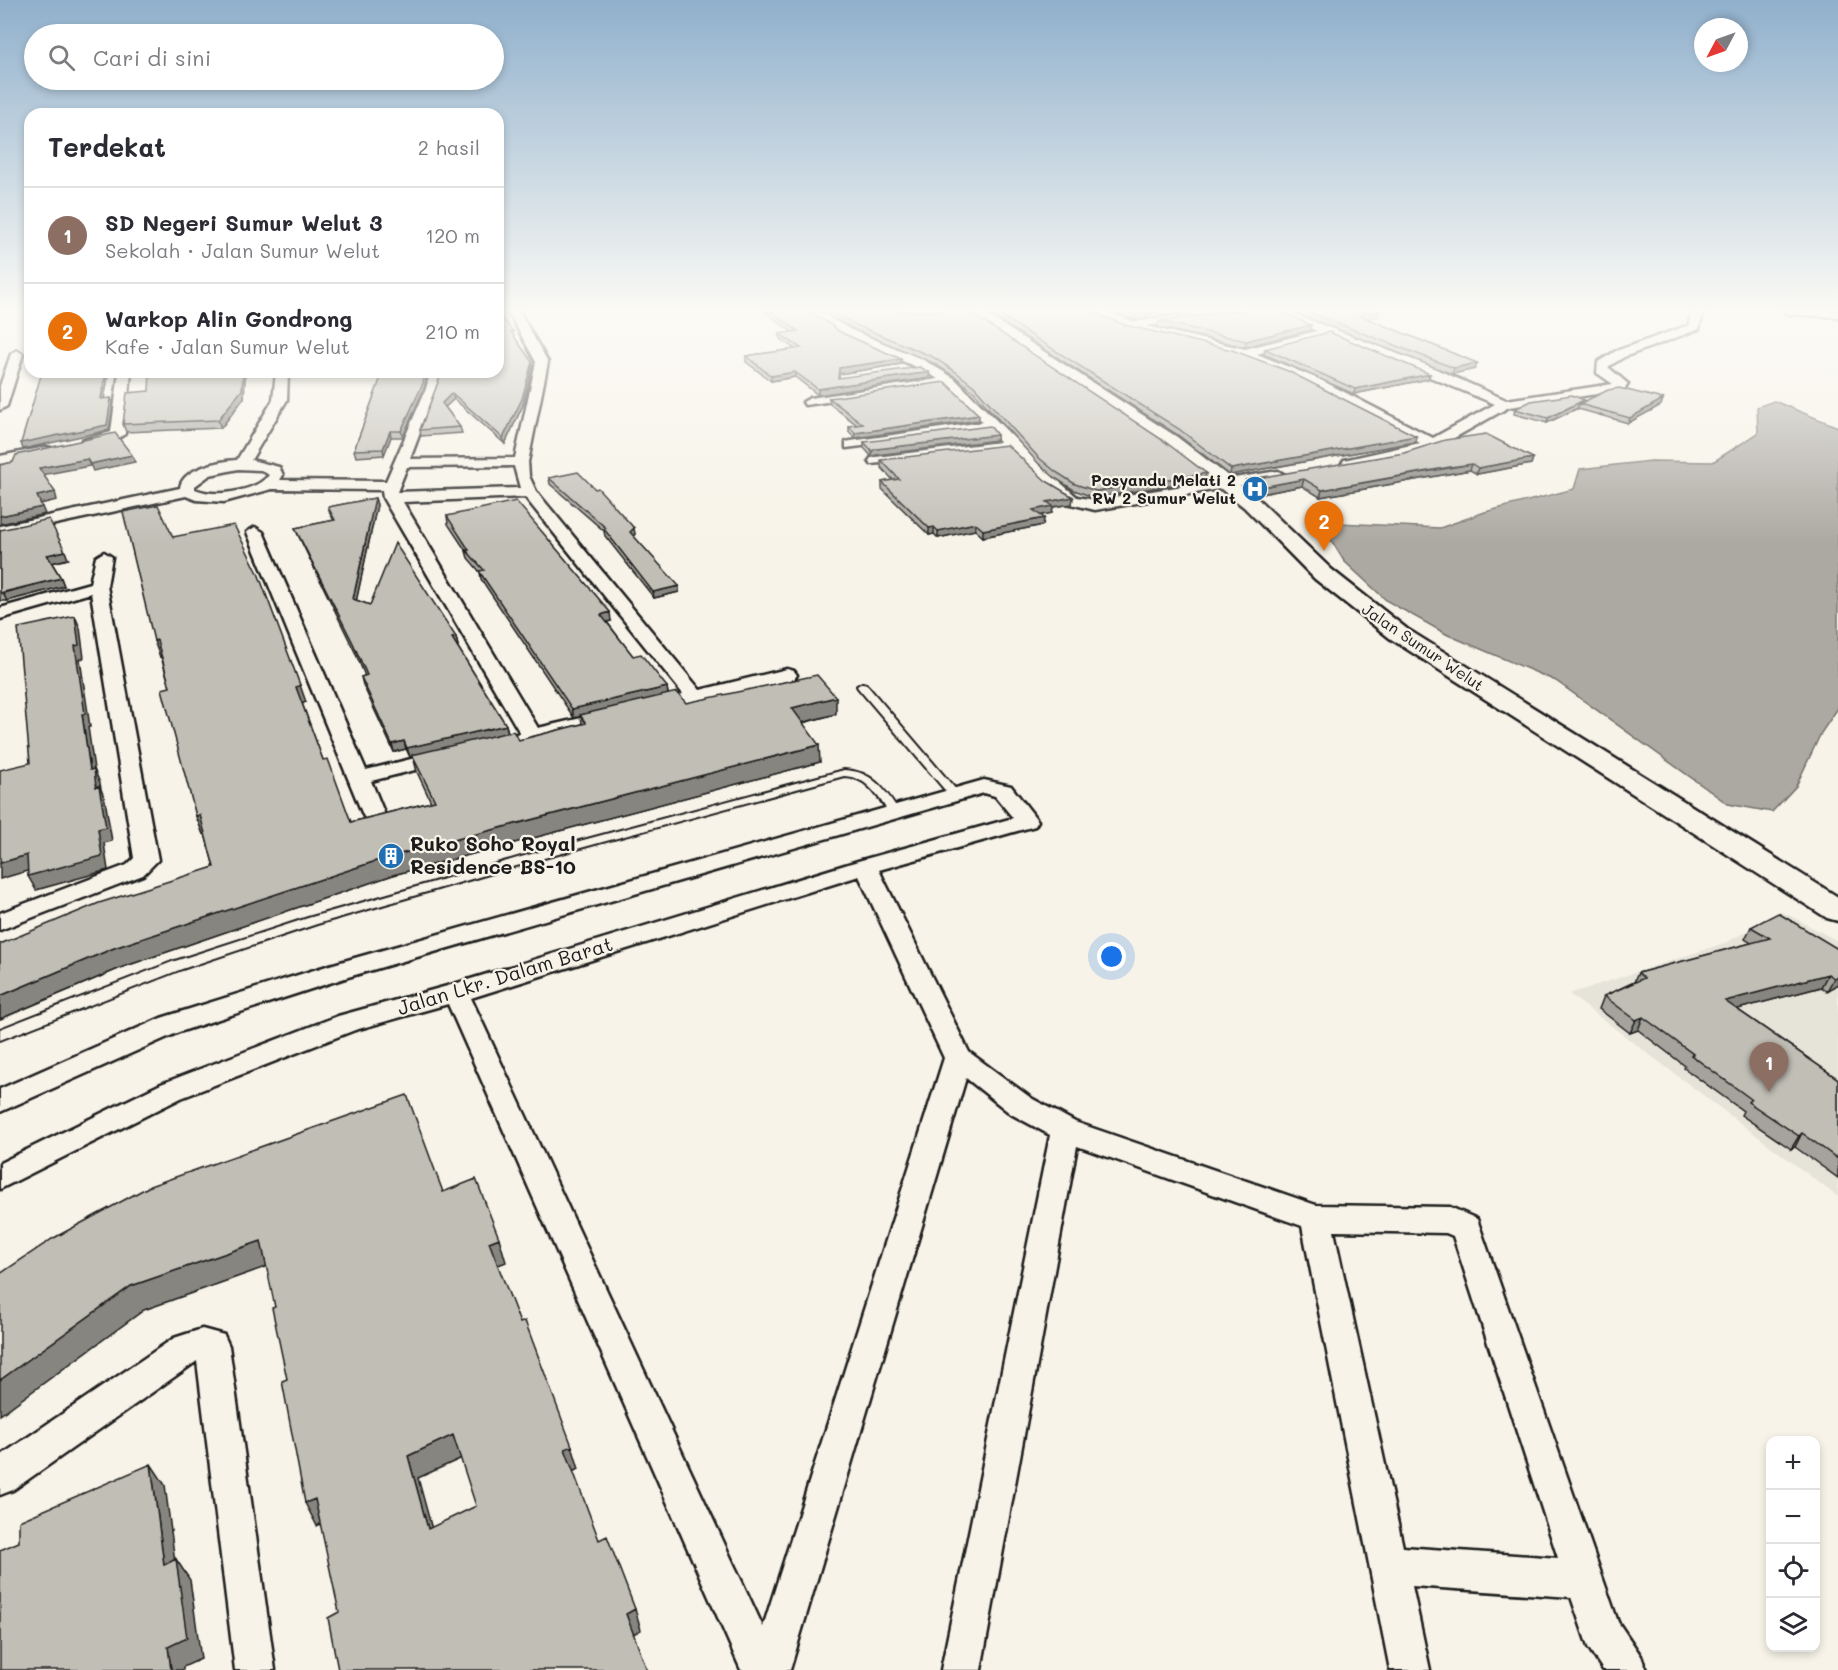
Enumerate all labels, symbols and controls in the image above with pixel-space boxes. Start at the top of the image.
north arrow [1694,18,1748,72]
search box [24,24,504,90]
icon: search [45,41,78,74]
text: Cari di sini [93,43,211,72]
text: Terdekat [48,130,166,164]
text: 2 hasil [418,134,480,160]
text: SD Negeri Sumur Welut 3 [105,208,382,237]
text: 1 [63,222,72,248]
text: 120 m [425,222,480,248]
text: Sekolah · Jalan Sumur Welut [105,237,380,263]
text: Warkop Alin Gondrong [105,304,352,333]
text: 2 [62,318,73,344]
text: 210 m [425,318,480,344]
text: Kafe · Jalan Sumur Welut [105,333,350,359]
place label: Posyandu Melati 2 RW 2 Sumur Welut [1091,469,1236,508]
hospital icon: Posyandu Melati 2 RW 2 Sumur Welut [1240,474,1270,504]
pin: 2 [1304,502,1344,551]
street label: Jalan Sumur Welut [1358,598,1488,695]
place label: Ruko Soho Royal Residence BS-10 [410,830,576,879]
building icon: Ruko Soho Royal Residence BS-10 [376,841,406,871]
street label: Jalan Lkr. Dalam Barat [394,930,616,1020]
your location [1097,942,1126,971]
pin: 1 [1750,1042,1788,1092]
map controls [1766,1436,1820,1652]
button: + [1766,1436,1820,1490]
button: − [1766,1490,1820,1544]
button: locate [1766,1544,1820,1598]
button: layers [1766,1598,1820,1652]

